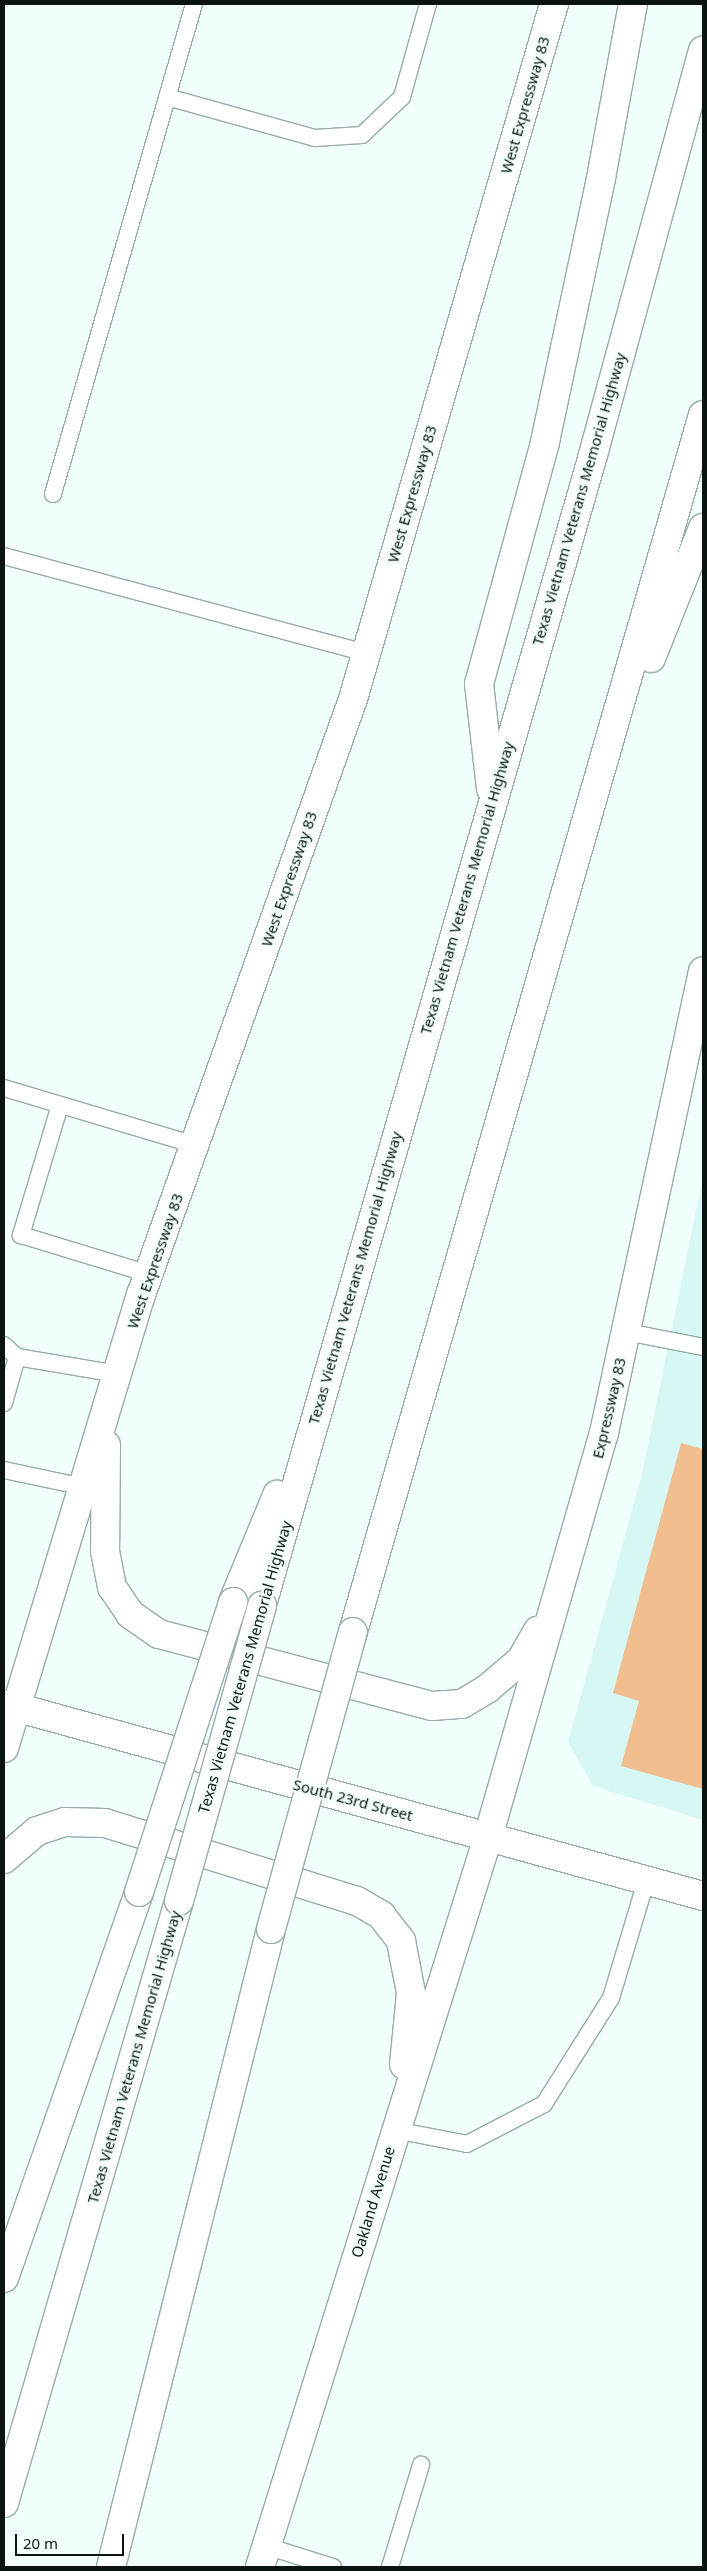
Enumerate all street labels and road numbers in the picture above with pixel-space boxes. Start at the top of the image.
street label: West Expressway 83 [497,34,553,176]
street label: Texas Vietnam Veterans Memorial Highway [528,351,630,647]
street label: West Expressway 83 [384,423,440,565]
street label: Texas Vietnam Veterans Memorial Highway [416,740,518,1036]
street label: West Expressway 83 [257,809,321,949]
street label: Texas Vietnam Veterans Memorial Highway [304,1130,406,1426]
street label: West Expressway 83 [123,1191,187,1331]
street label: Expressway 83 [589,1356,629,1460]
street label: Texas Vietnam Veterans Memorial Highway [194,1519,296,1815]
street label: South 23rd Street [291,1775,415,1825]
street label: Texas Vietnam Veterans Memorial Highway [83,1909,185,2205]
street label: Oakland Avenue [348,2144,398,2260]

